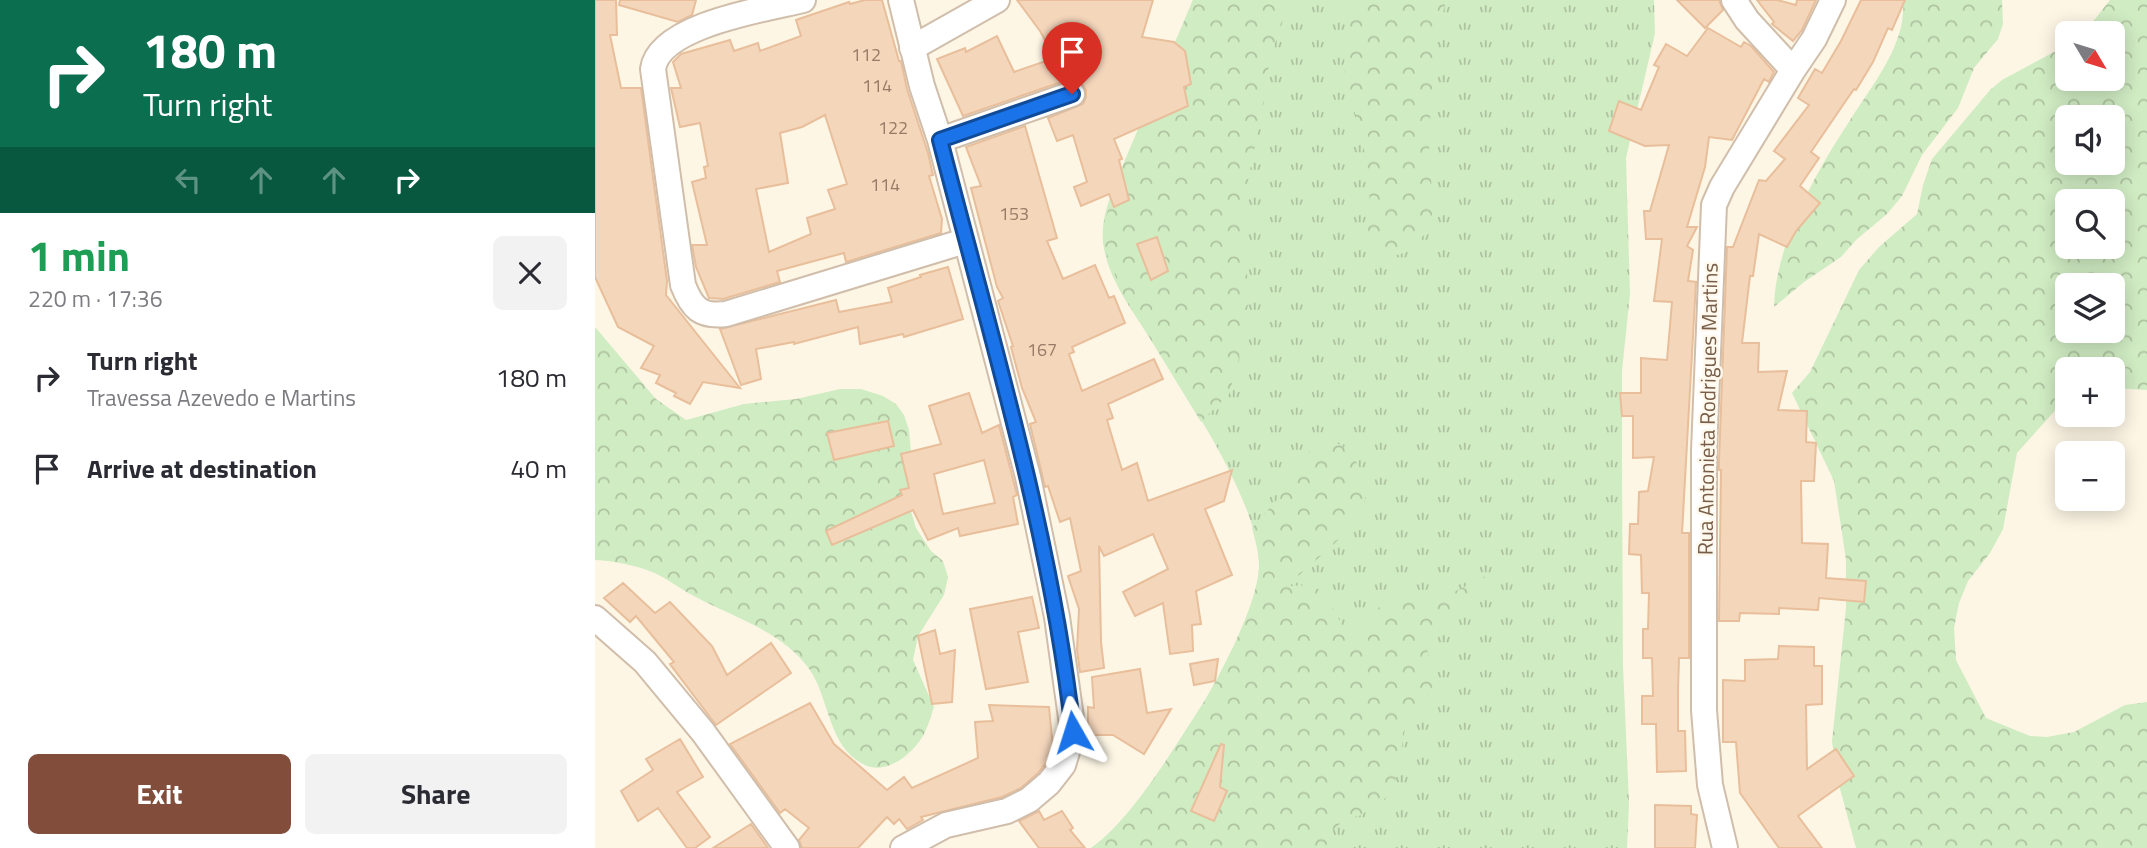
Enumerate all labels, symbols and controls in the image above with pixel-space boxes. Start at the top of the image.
text: 180 m [143,12,277,87]
north arrow [2055,21,2125,91]
map controls [2055,21,2125,511]
pin [1042,22,1102,94]
icon: right [28,28,119,119]
icon: arrive [1053,33,1091,71]
house number: 112 [851,41,881,68]
house number: 114 [862,72,892,99]
text: Turn right [143,80,272,128]
button: sound [2055,105,2125,175]
house number: 122 [878,114,908,141]
icon: left [169,161,207,199]
icon: ahead [242,161,280,199]
icon: ahead [315,161,353,199]
icon: right [388,161,426,199]
house number: 114 [870,171,900,198]
button: search [2055,189,2125,259]
house number: 153 [999,200,1029,227]
text: 1 min [28,223,130,287]
button: close [493,236,567,310]
street label: Rua Antonieta Rodrigues Martins [1688,263,1726,555]
button: layers [2055,273,2125,343]
text: 220 m · 17:36 [28,281,163,316]
house number: 167 [1027,336,1057,363]
text: Turn right [87,341,198,380]
button: + [2055,357,2125,427]
text: 180 m [496,358,567,397]
icon: right [28,359,66,397]
text: Travessa Azevedo e Martins [87,380,356,415]
button: − [2055,441,2125,511]
text: Arrive at destination [87,449,317,488]
text: 40 m [510,449,567,488]
icon: arrive [28,450,66,488]
position arrow [1036,695,1110,769]
button: Exit [28,754,291,834]
button: Share [305,754,567,834]

